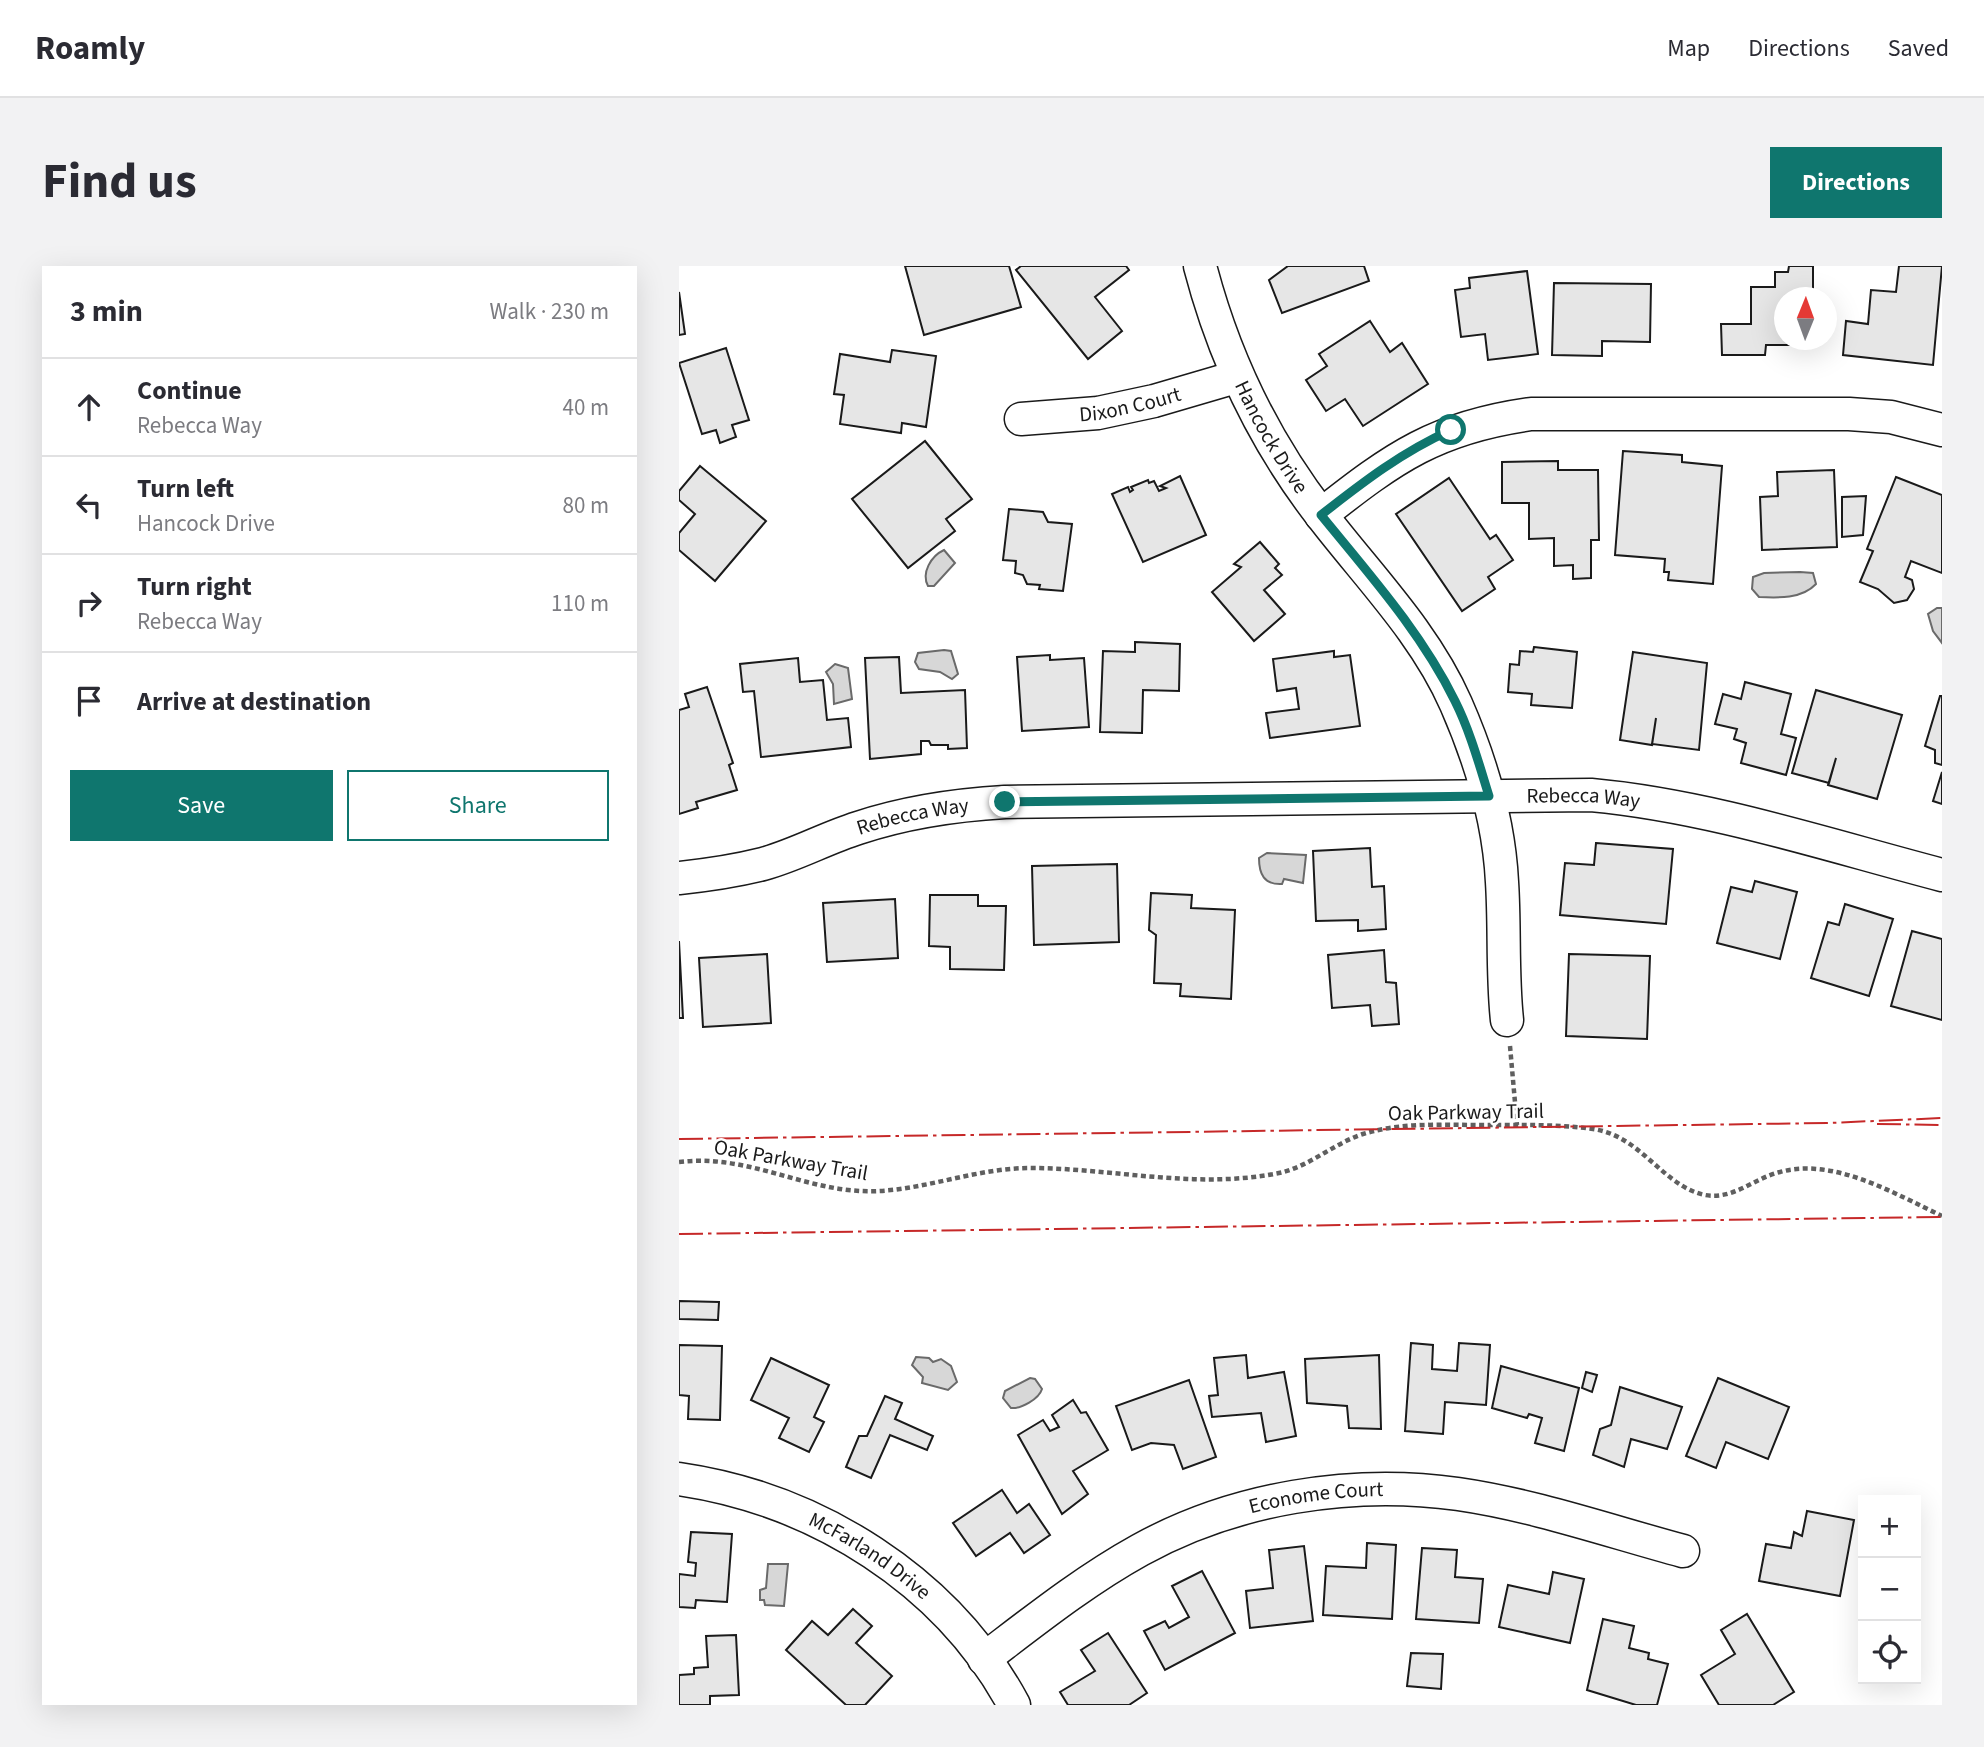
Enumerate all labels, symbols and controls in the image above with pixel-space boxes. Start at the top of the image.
text: Roamly [35,25,145,72]
text: Map [1667,31,1710,66]
text: Directions [1748,31,1850,66]
text: Saved [1888,31,1949,66]
text: Find us [42,147,197,217]
button: Directions [1770,147,1942,218]
north arrow [1774,287,1837,350]
text: 3 min [70,290,143,333]
text: Walk · 230 m [490,295,609,328]
text: Continue [137,372,242,409]
street label: Hancock Drive [1227,376,1316,500]
street label: Dixon Court [1078,379,1184,429]
icon: ahead [70,388,108,426]
text: 40 m [562,391,609,424]
text: Rebecca Way [137,409,262,442]
route start [1435,414,1466,445]
text: Turn left [137,470,234,507]
icon: left [70,486,108,524]
text: 80 m [562,489,609,522]
text: Hancock Drive [137,507,275,540]
text: Turn right [137,568,252,605]
icon: right [70,584,108,622]
text: 110 m [551,587,609,620]
text: Rebecca Way [137,605,262,638]
icon: arrive [70,682,108,720]
text: Arrive at destination [137,683,371,720]
button: Save [70,770,333,841]
button: Share [347,770,609,841]
street label: Rebecca Way [1526,780,1642,816]
route end [989,786,1020,817]
street label: Rebecca Way [853,790,970,843]
street label: Oak Parkway Trail [1388,1096,1544,1128]
street label: Oak Parkway Trail [712,1132,870,1188]
street label: Econome Court [1245,1474,1383,1521]
map controls [1858,1495,1921,1684]
button: + [1858,1495,1921,1558]
street label: McFarland Drive [804,1504,938,1607]
button: − [1858,1558,1921,1621]
button: locate [1858,1621,1921,1684]

